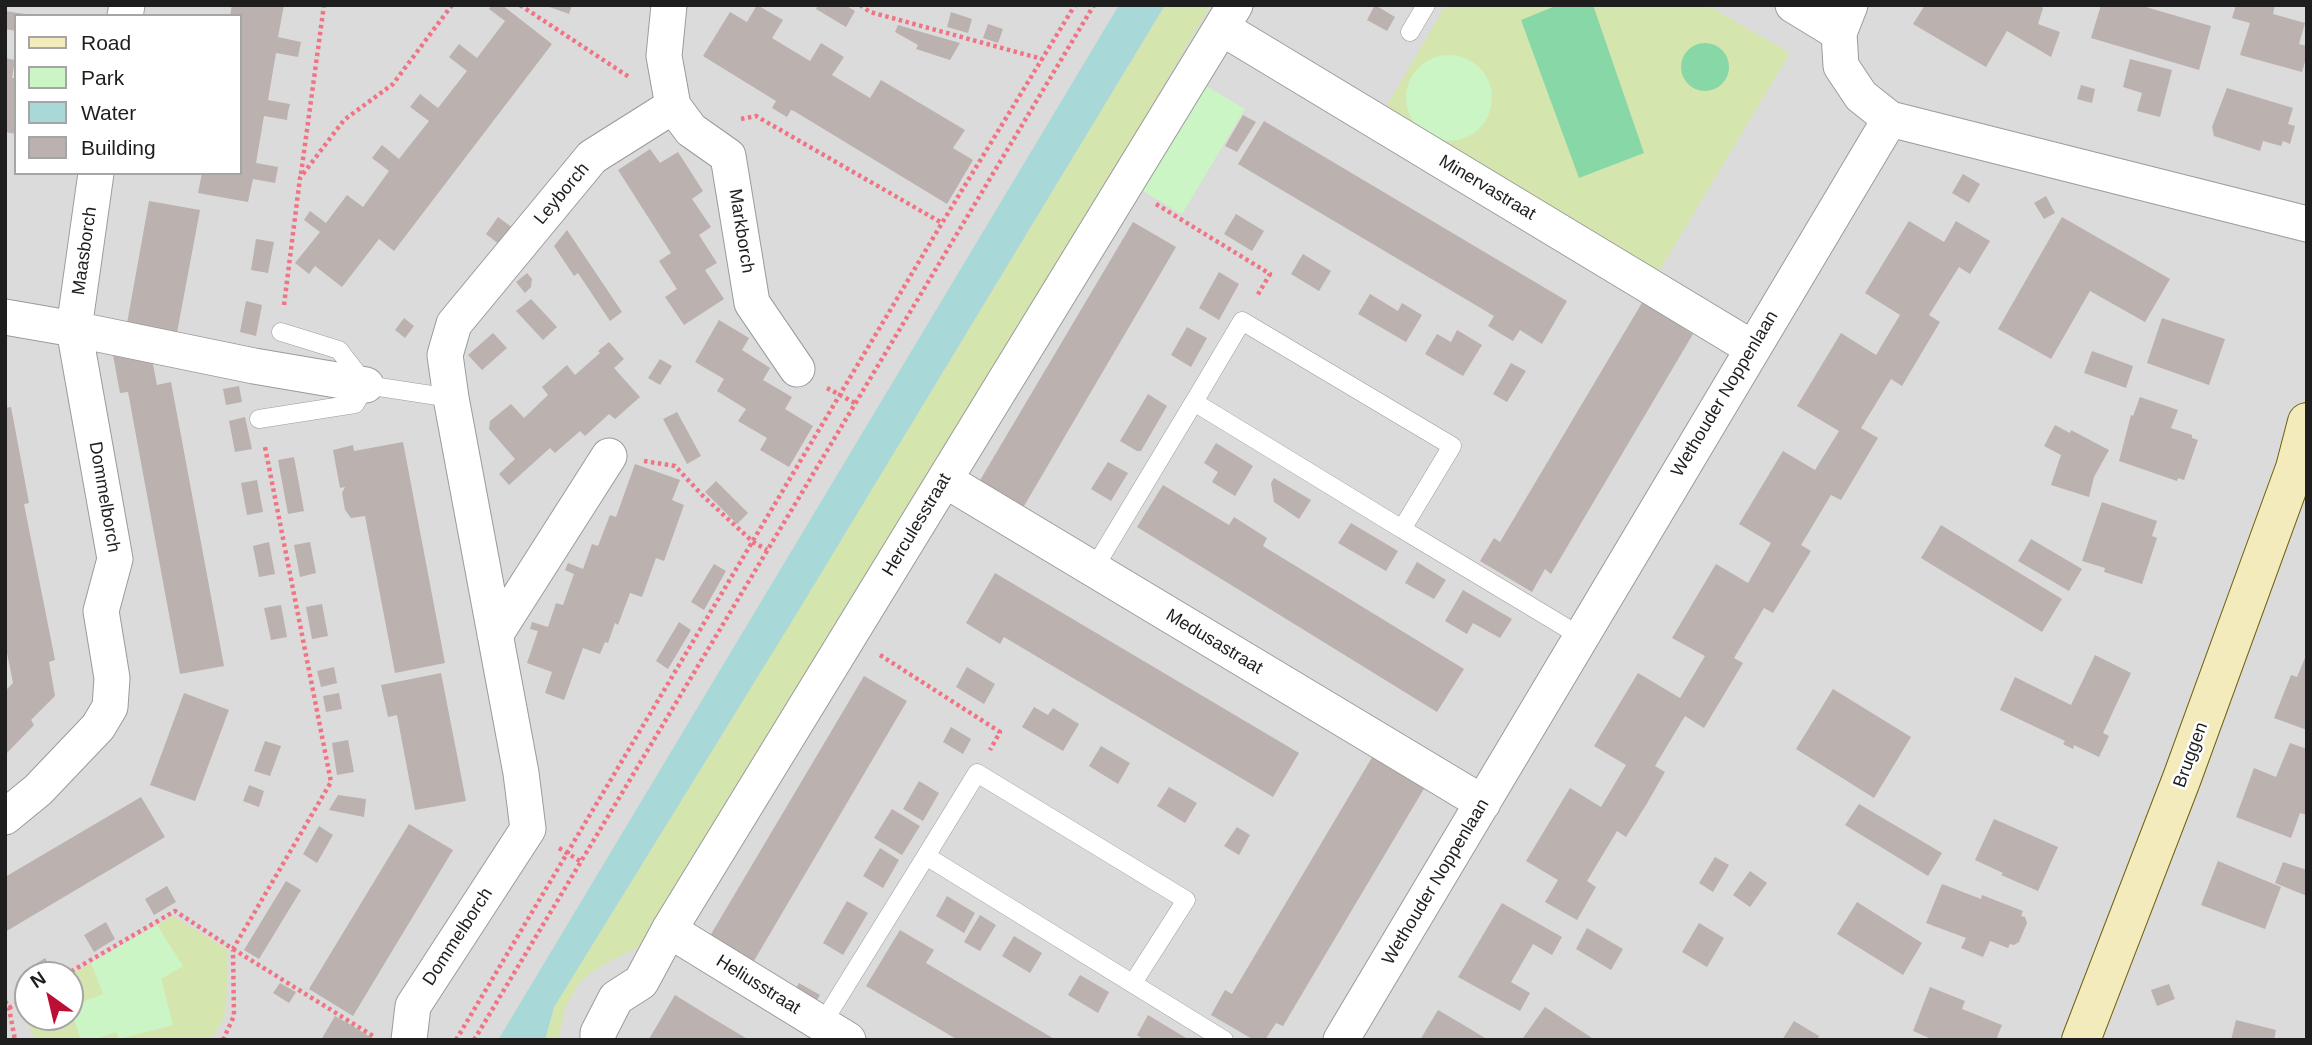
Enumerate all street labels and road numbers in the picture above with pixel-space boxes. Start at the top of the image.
street label: Minervastraat [1435,151,1539,225]
street label: Leyborch [530,159,594,229]
street label: Markborch [724,187,758,275]
street label: Maasborch [68,205,102,297]
street label: Wethouder Noppenlaan [1667,307,1783,481]
street label: Dommelborch [84,440,124,554]
street label: Herculesstraat [878,470,956,580]
street label: Medusastraat [1162,605,1266,679]
street label: Bruggen [2169,719,2213,791]
street label: Wethouder Noppenlaan [1378,795,1494,969]
street label: Dommelborch [418,884,498,990]
street label: Heliusstraat [712,951,804,1019]

